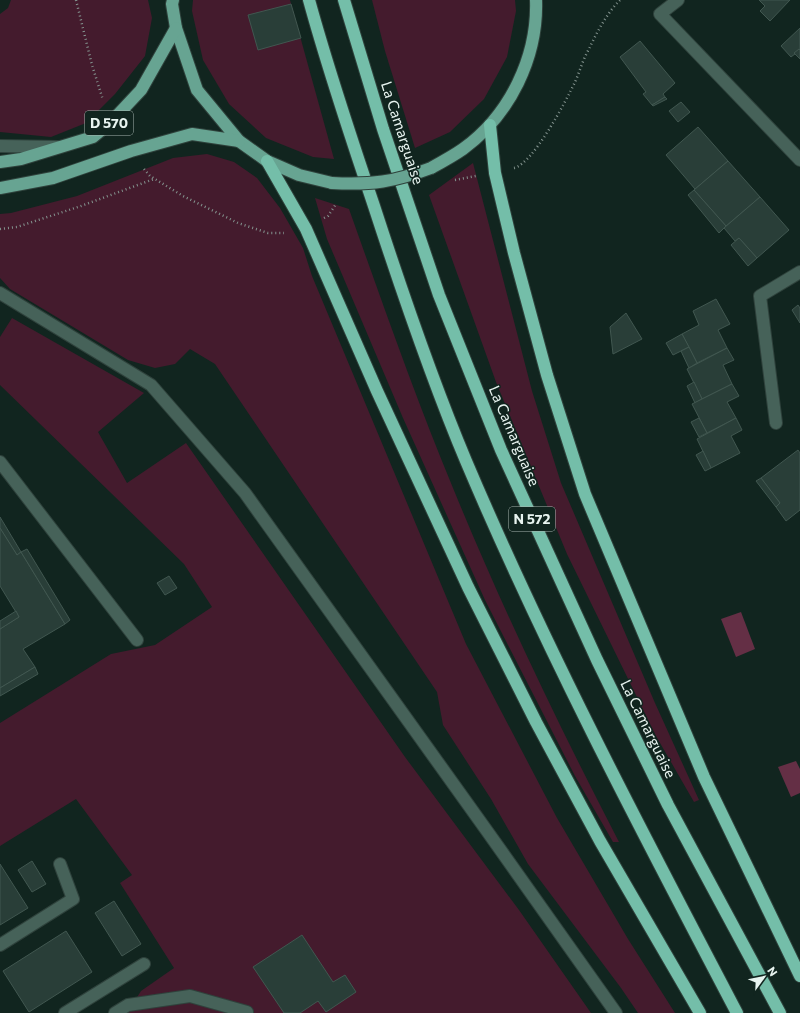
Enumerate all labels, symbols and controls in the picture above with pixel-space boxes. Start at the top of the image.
street label: La Camarguaise [378,79,428,187]
road number: D 570 [85,111,133,135]
street label: La Camarguaise [486,383,544,489]
road number: N 572 [509,507,555,531]
street label: La Camarguaise [617,676,681,781]
north arrow [744,957,784,997]
text: N [765,964,781,978]

